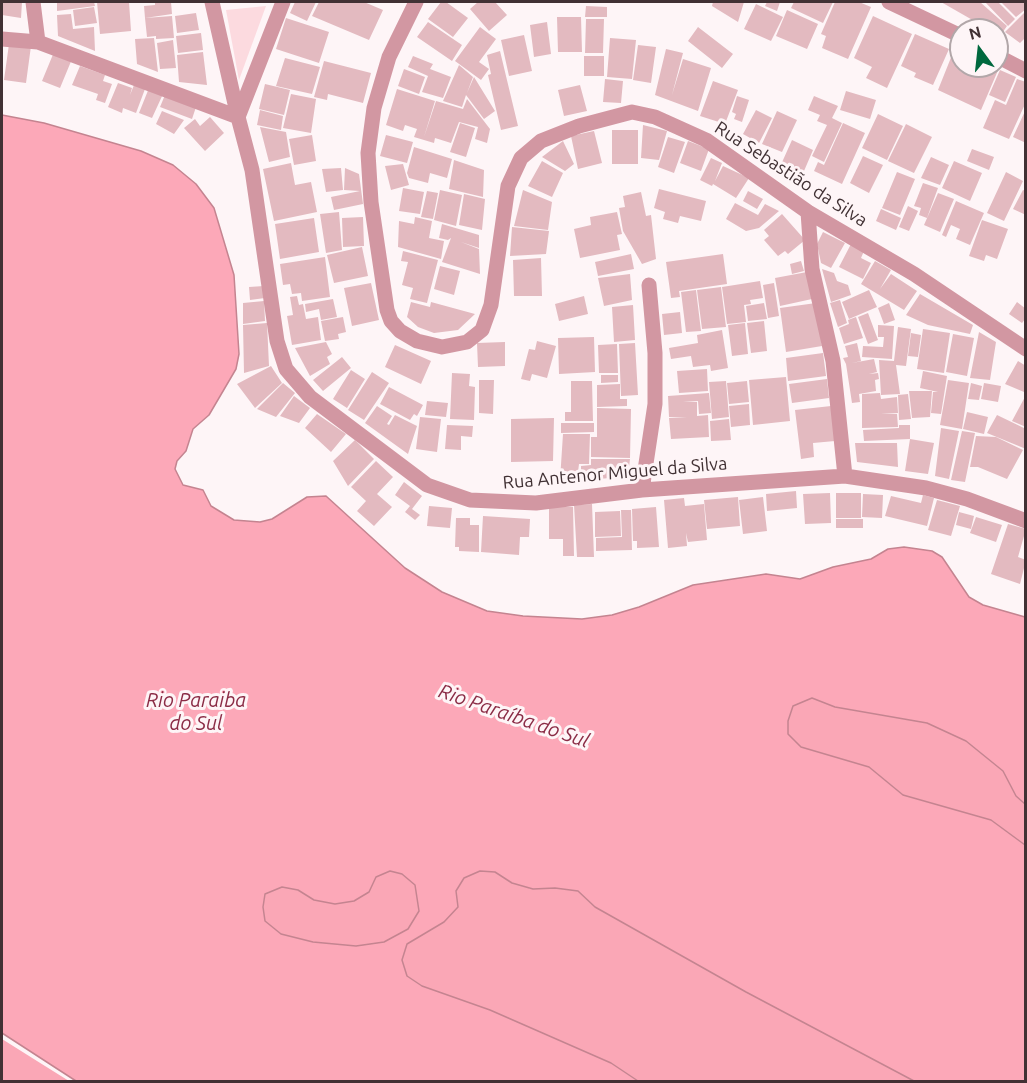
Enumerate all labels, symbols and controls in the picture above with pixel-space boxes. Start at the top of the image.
north arrow [949,18,1009,78]
text: N [967,22,983,43]
street label: Rua Sebastião da Silva [711,117,871,231]
street label: Rua Antenor Miguel da Silva [502,452,728,494]
water label: Rio Paraíba do Sul [435,679,593,753]
water label: Rio Paraiba do Sul [146,688,246,735]

